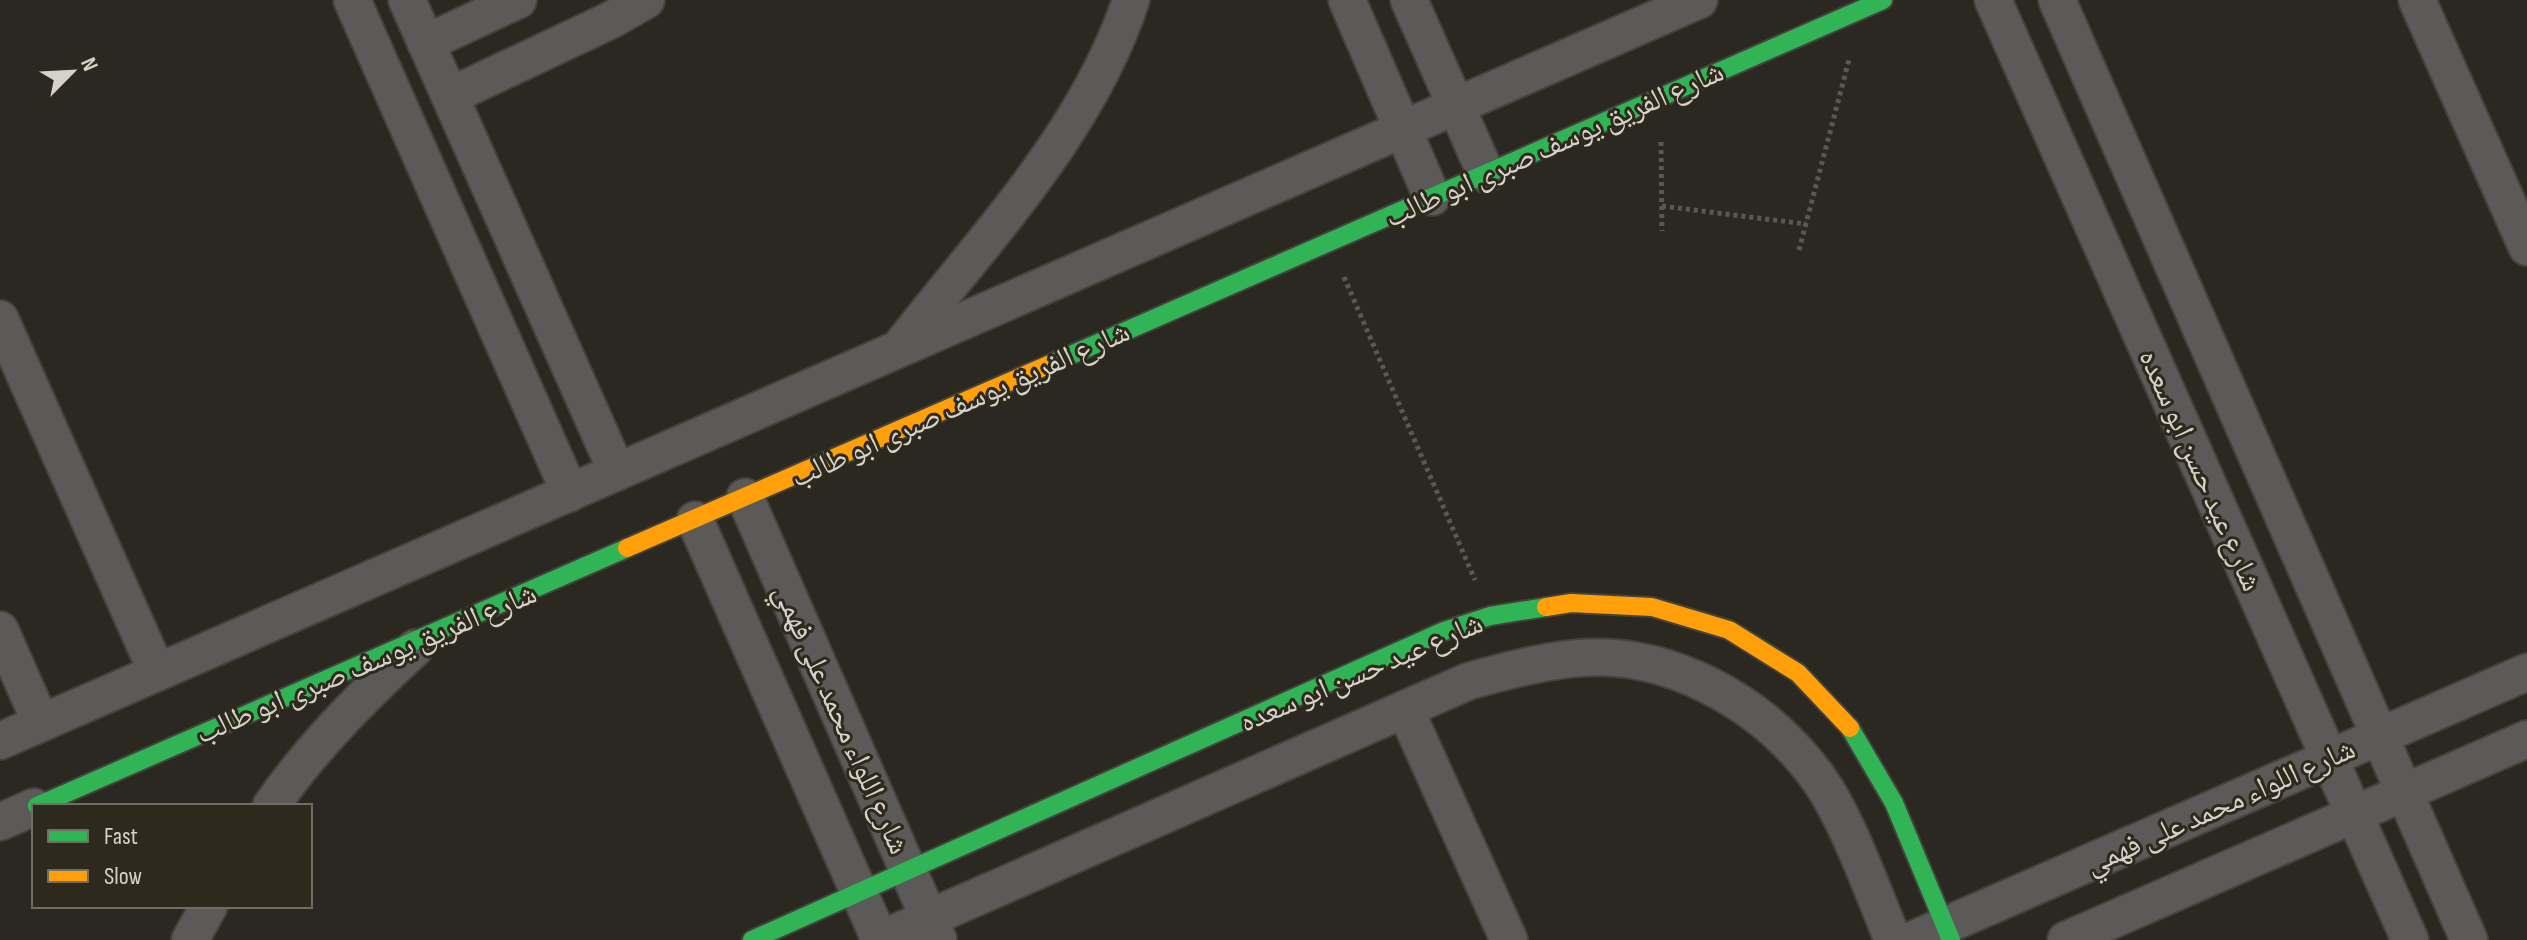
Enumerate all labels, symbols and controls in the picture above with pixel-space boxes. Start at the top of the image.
north arrow [32,32,112,112]
text: N [74,54,104,75]
street label: شارع الفريق يوسف صبرى ابو طالب [1379,54,1729,236]
street label: شارع الفريق يوسف صبرى ابو طالب [785,314,1135,496]
street label: شارع عيد حسن ابو سعده [2131,344,2270,597]
street label: شارع الفريق يوسف صبرى ابو طالب [190,576,542,752]
street label: شارع اللواء محمد على فهمي [761,579,917,862]
street label: شارع عيد حسن ابو سعده [1234,605,1488,740]
street label: شارع اللواء محمد على فهمي [2080,731,2363,887]
legend [32,804,312,908]
text: Fast [104,822,138,851]
text: Slow [104,862,142,891]

